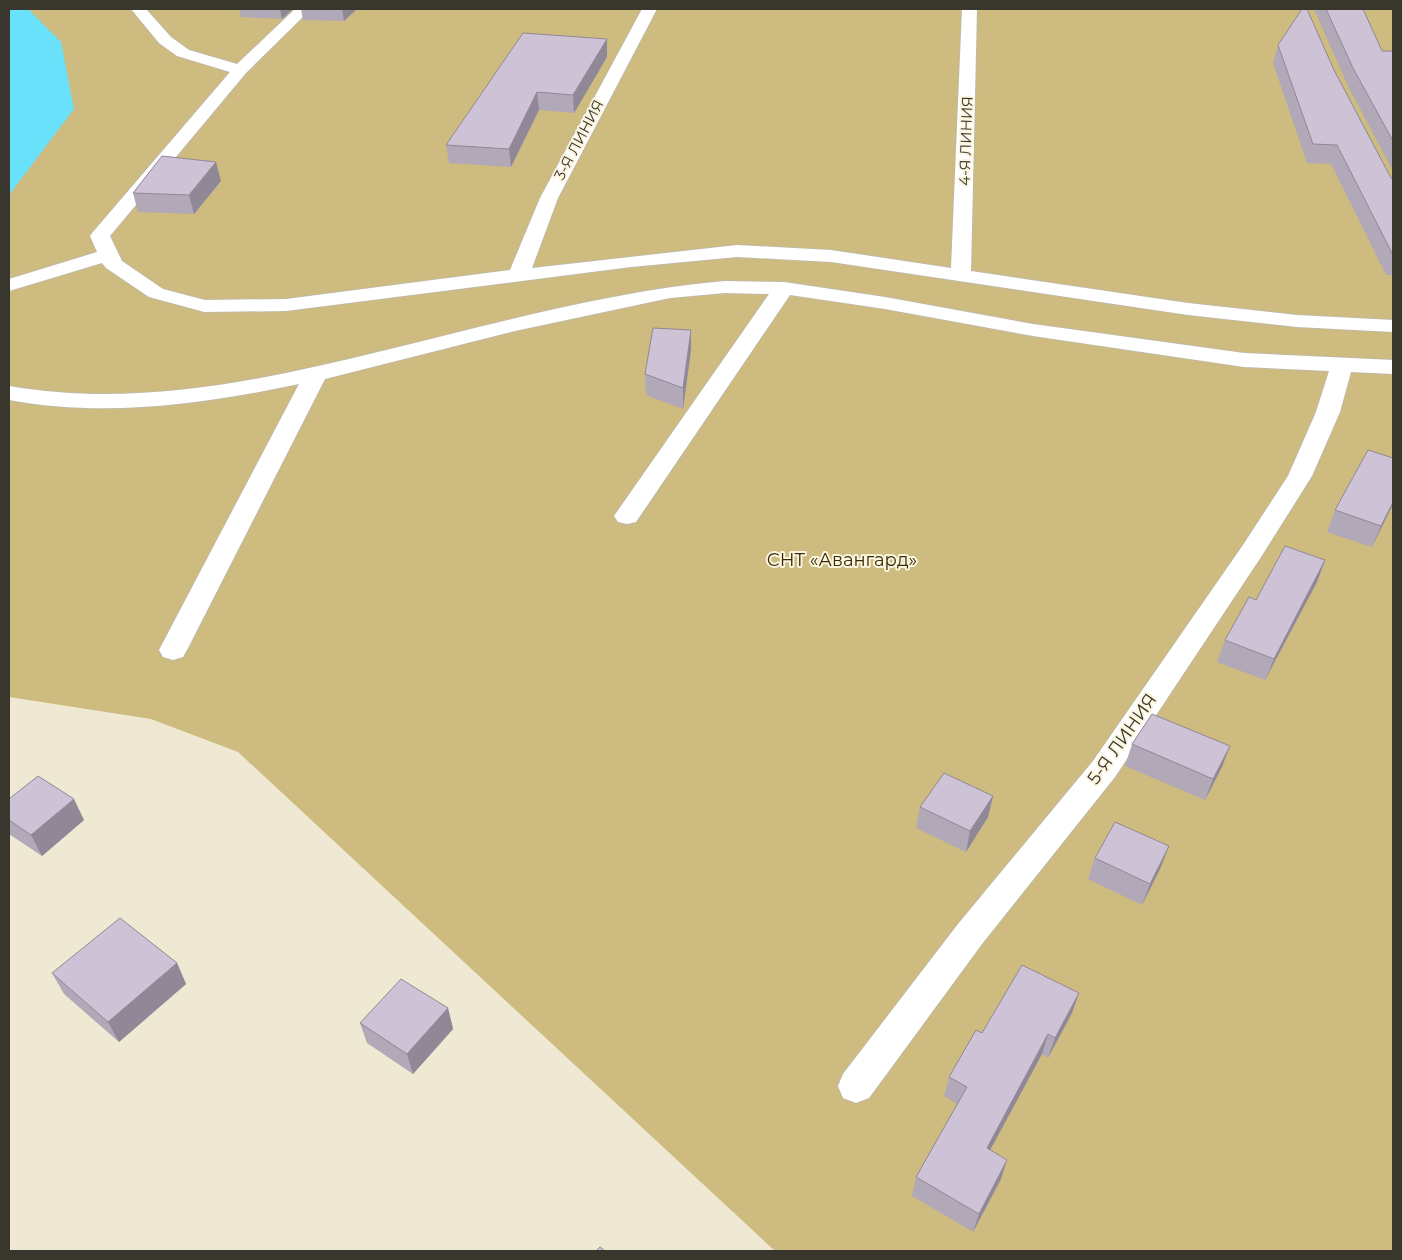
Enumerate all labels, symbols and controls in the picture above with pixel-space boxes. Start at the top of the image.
street label: 3-Я ЛИНИЯ [549,96,608,183]
street label: 4-Я ЛИНИЯ [954,96,977,186]
park label: СНТ «Авангард» [767,549,917,571]
street label: 5-Я ЛИНИЯ [1083,689,1161,789]

